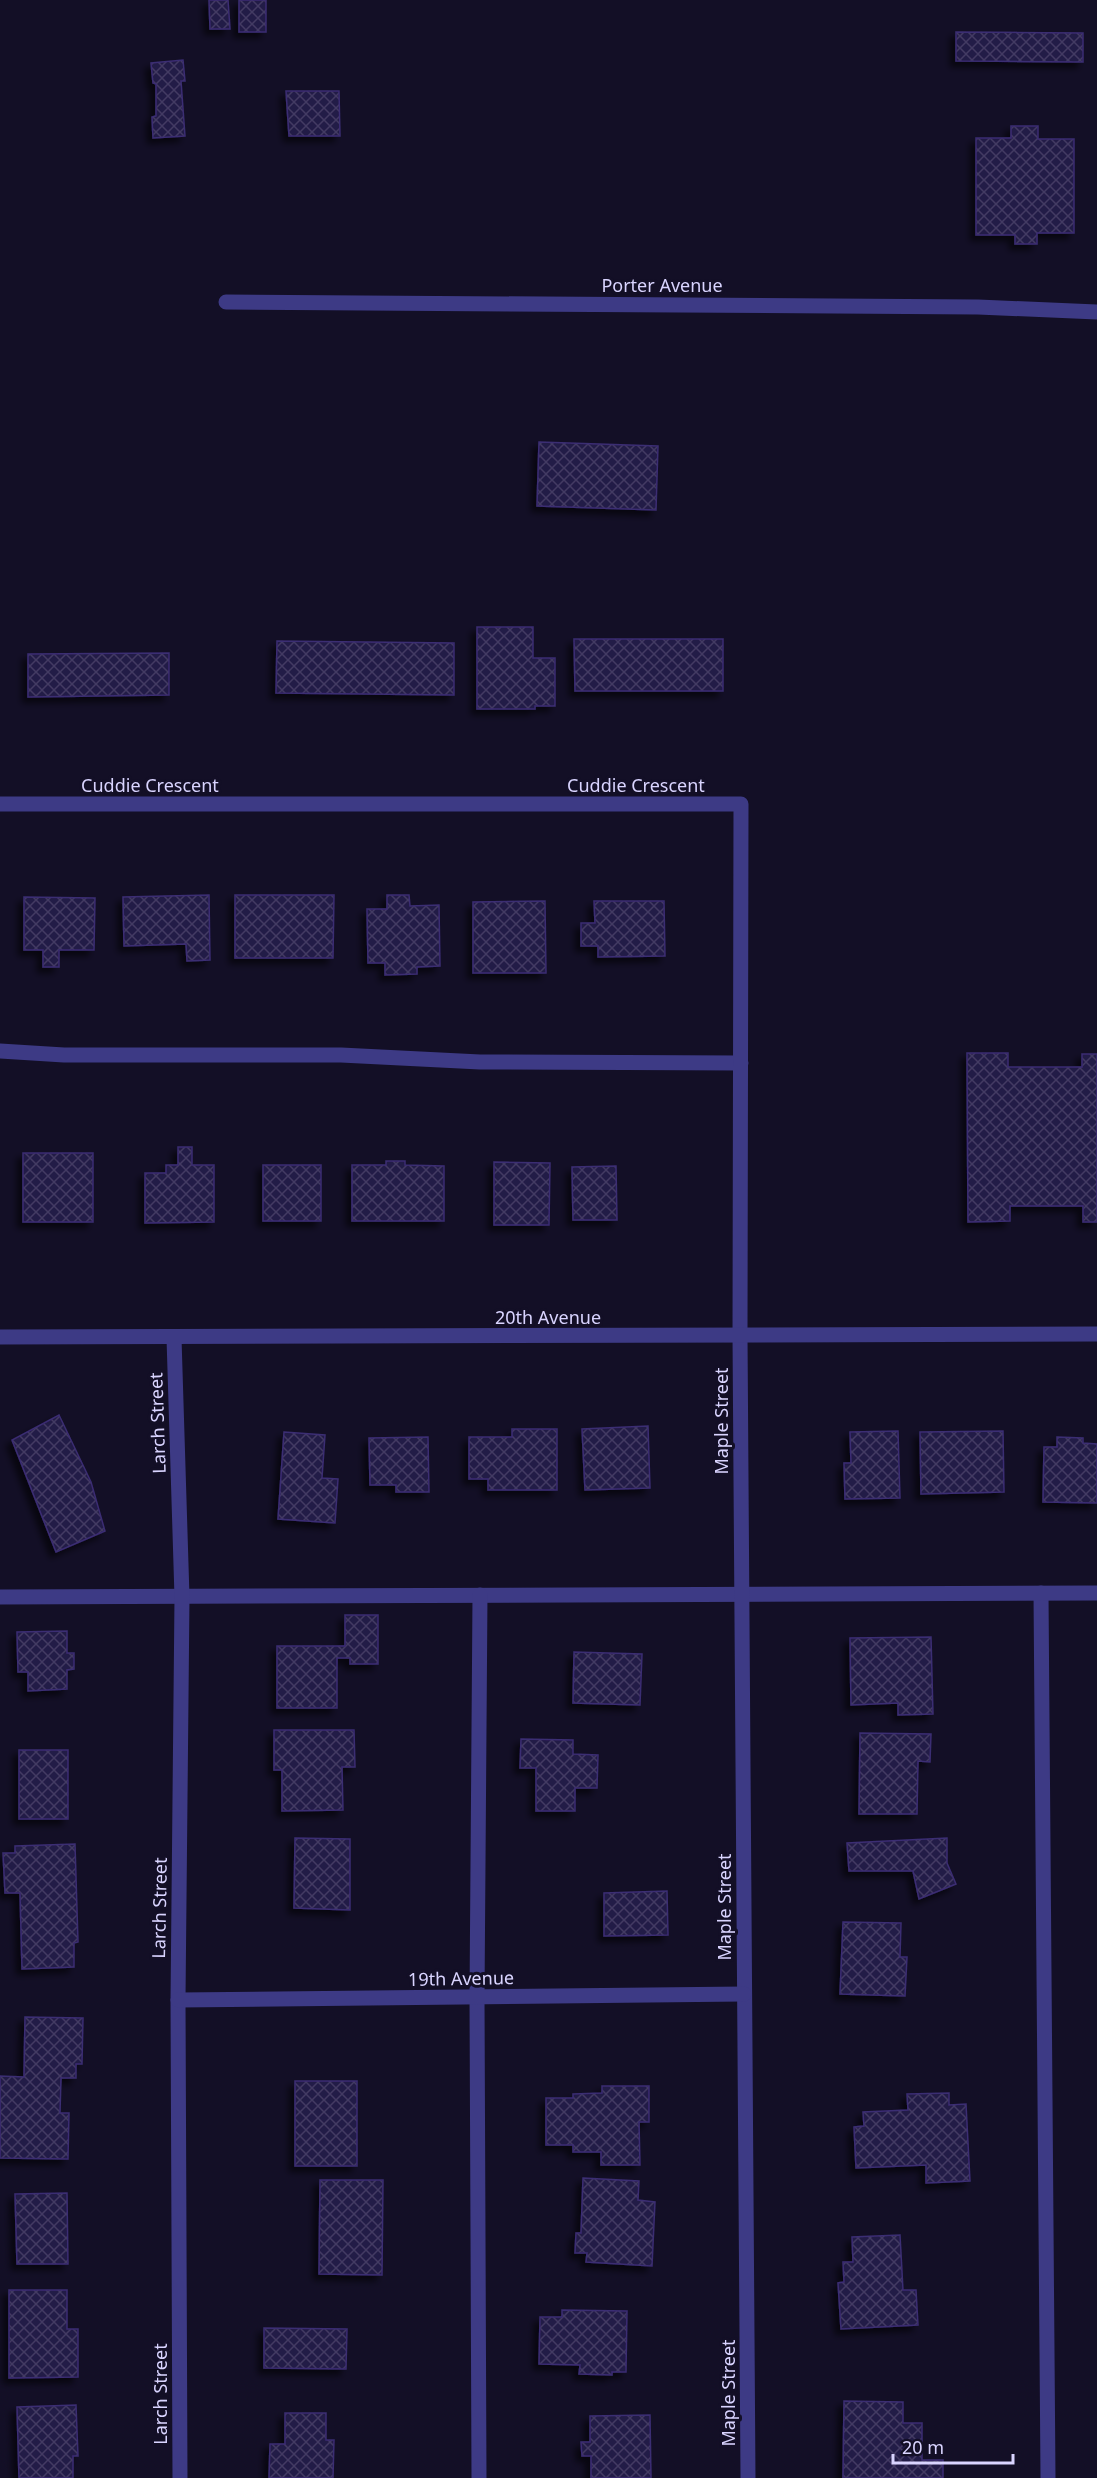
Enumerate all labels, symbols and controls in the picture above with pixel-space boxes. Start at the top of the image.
street label: Porter Avenue [601,273,723,297]
street label: Cuddie Crescent [81,773,219,797]
street label: Cuddie Crescent [567,773,705,797]
street label: 20th Avenue [495,1305,601,1329]
street label: Maple Street [709,1367,733,1475]
street label: Larch Street [143,1371,171,1474]
street label: Maple Street [712,1853,736,1961]
street label: Larch Street [146,1857,172,1959]
street label: 19th Avenue [408,1965,514,1991]
street label: Maple Street [716,2339,740,2447]
street label: Larch Street [148,2343,172,2445]
scale bar [893,2427,1013,2465]
text: 20 m [902,2435,944,2459]

